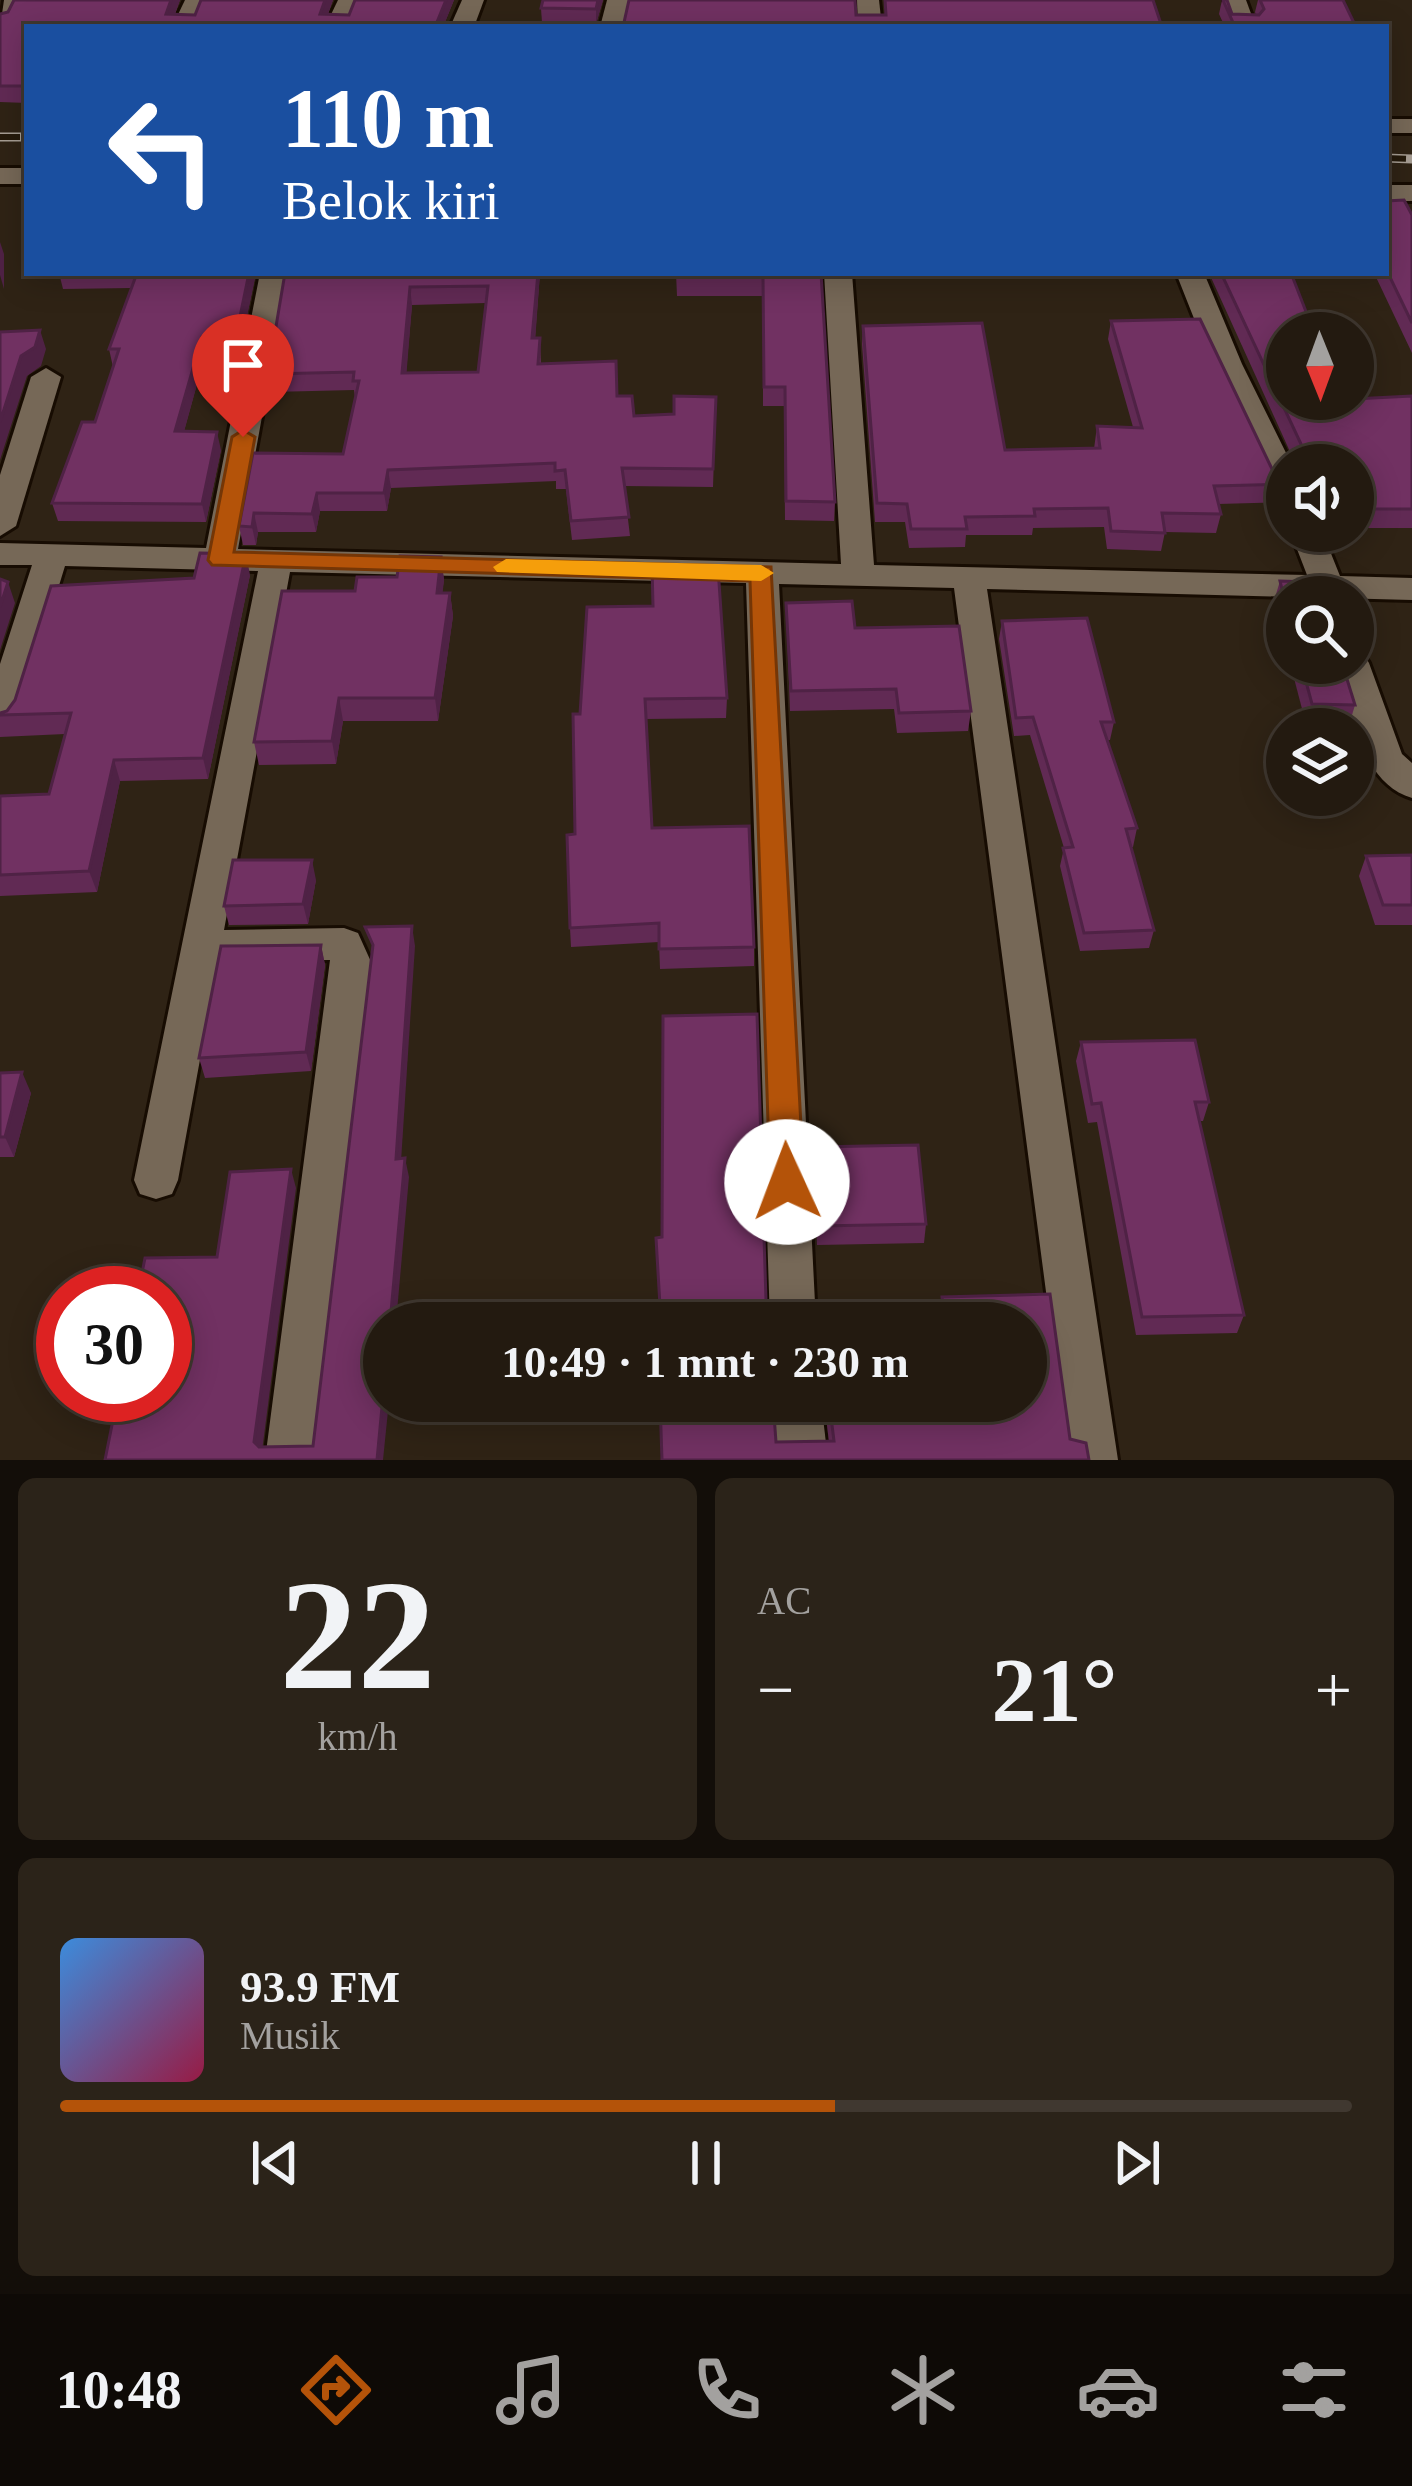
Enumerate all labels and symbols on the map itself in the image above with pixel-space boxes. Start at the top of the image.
north arrow [1266,312,1374,420]
pin [192,314,294,437]
position arrow [724,1119,850,1245]
speed limit sign: 30 [36,1266,192,1422]

